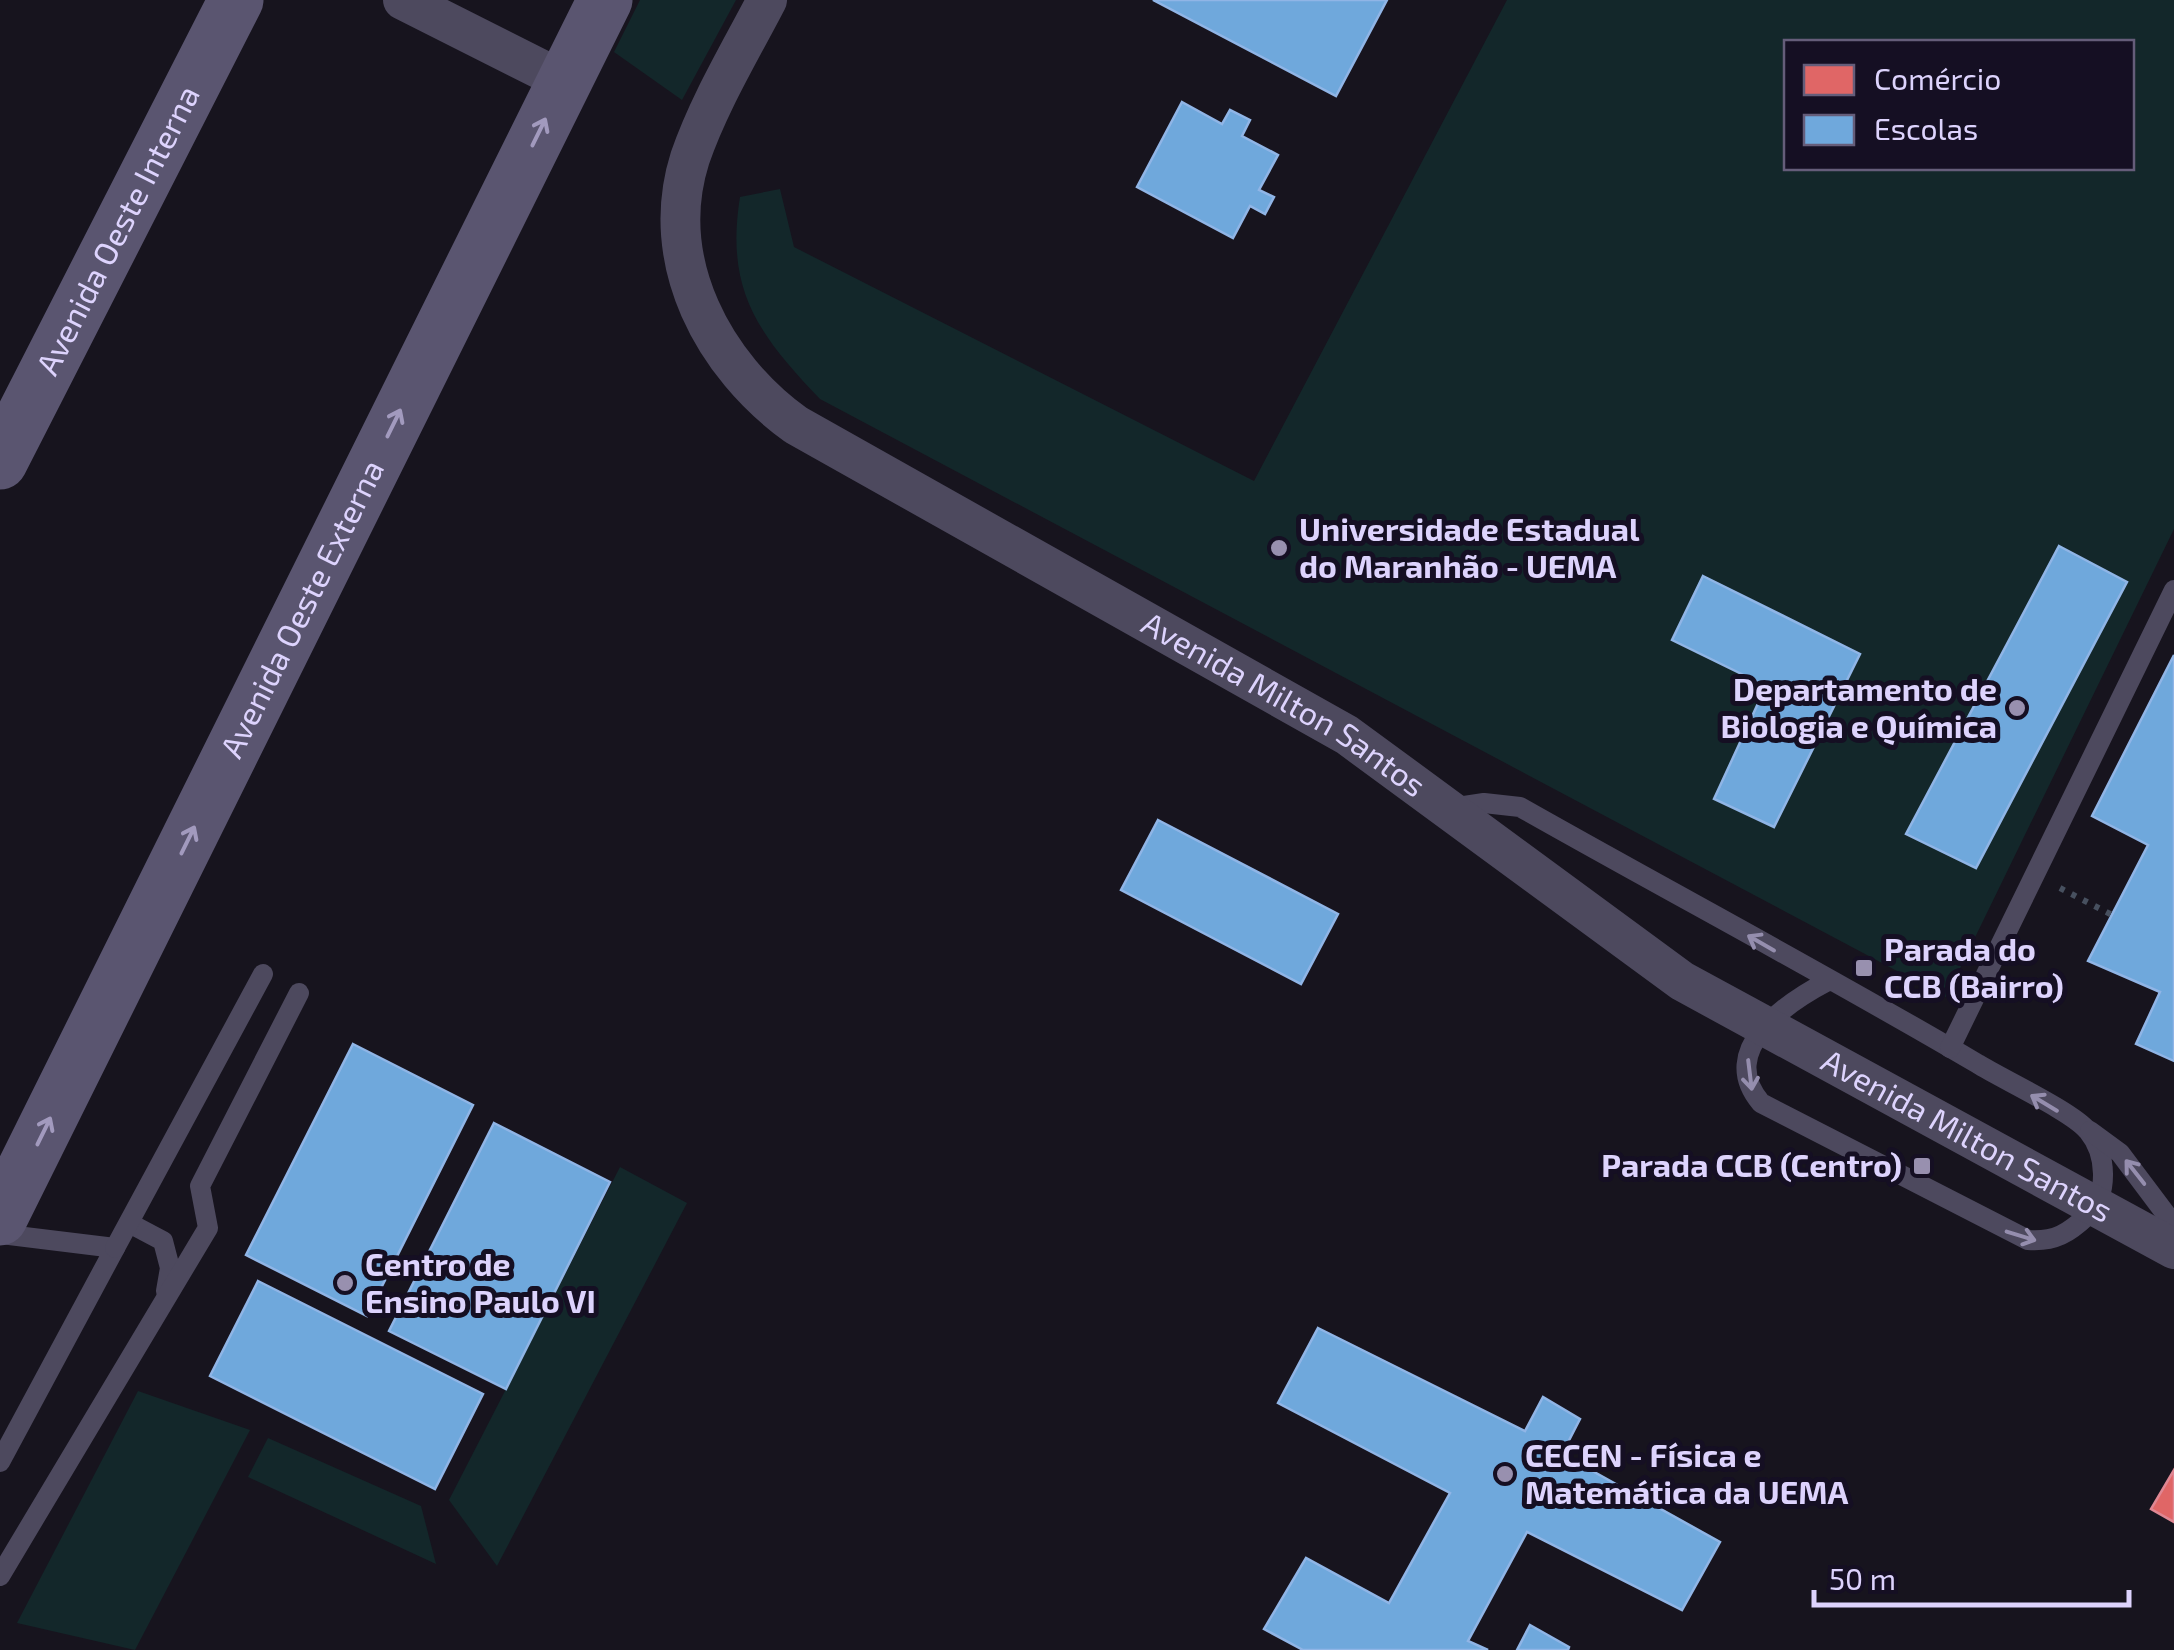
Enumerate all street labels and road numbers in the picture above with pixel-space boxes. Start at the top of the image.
street label: Avenida Oeste Interna [27,79,206,380]
street label: Avenida Oeste Externa [211,453,391,763]
street label: Avenida Milton Santos [1136,603,1434,803]
street label: Avenida Milton Santos [1816,1040,2120,1229]

